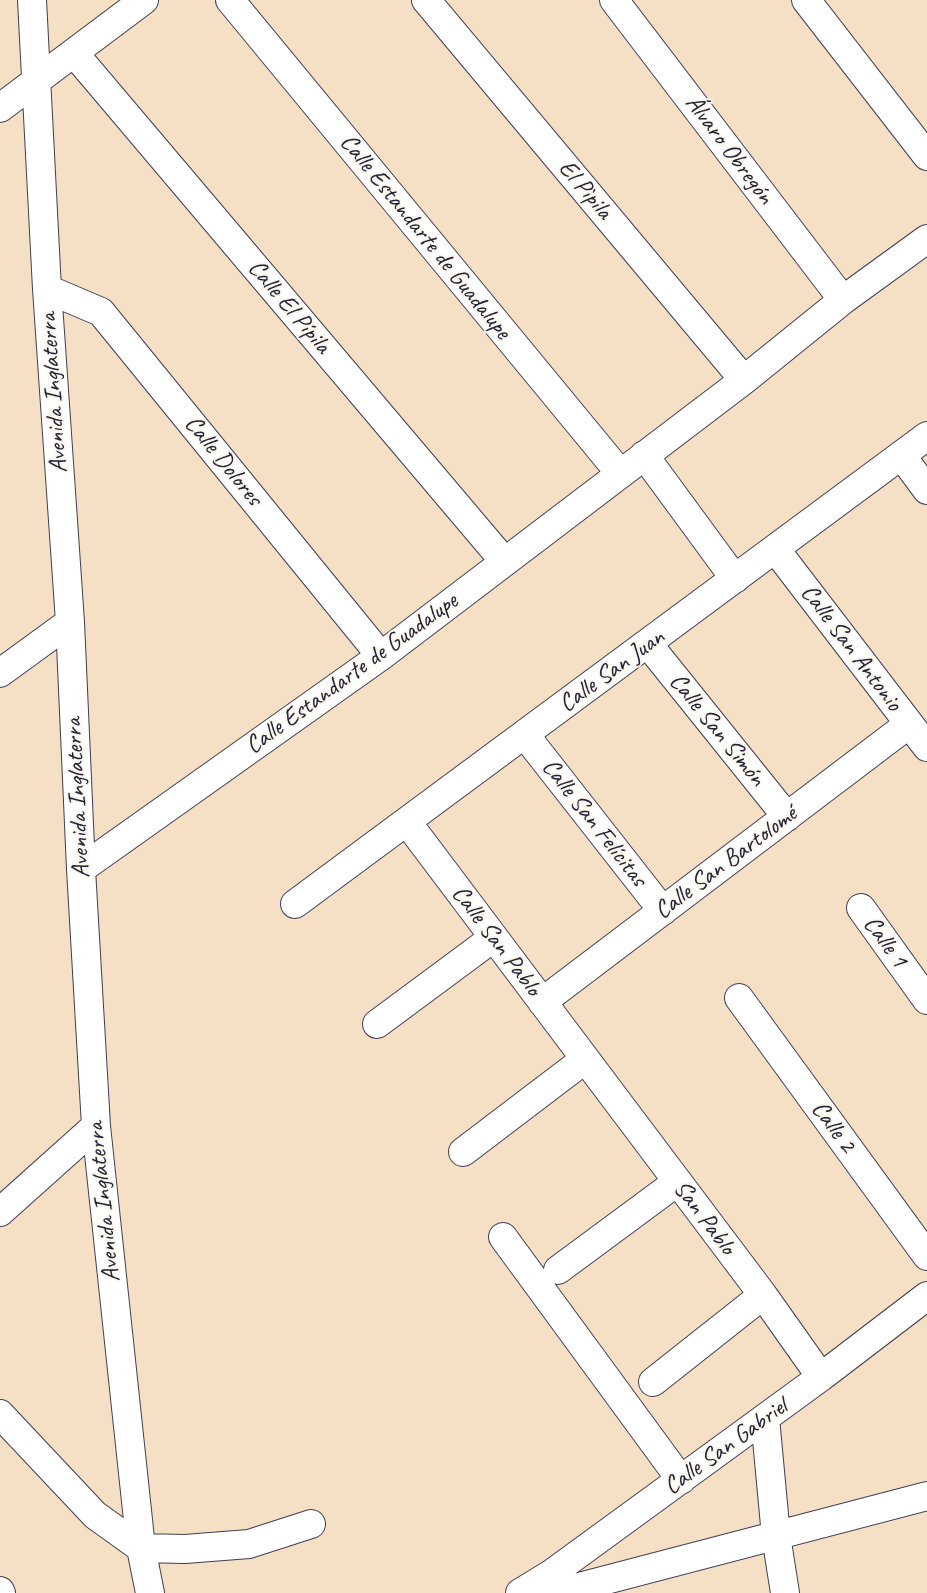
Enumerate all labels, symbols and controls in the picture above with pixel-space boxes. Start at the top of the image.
street label: Álvaro Obregón [678,89,780,211]
street label: Calle Estandarte de Guadalupe [333,128,517,346]
street label: El Pìpila [552,154,618,226]
street label: Calle El Pípila [241,254,337,360]
street label: Avenida Inglaterra [33,312,75,474]
street label: Calle Dolores [177,410,269,512]
street label: Calle San Antonio [794,579,908,717]
street label: Calle Estandarte de Guadalupe [240,587,464,761]
street label: Calle San Juan [553,623,671,719]
street label: Calle San Simón [662,667,772,793]
street label: Avenida Inglaterra [59,717,97,879]
street label: Calle San Felícitas [535,753,653,893]
street label: Calle San Bartolomé [649,800,803,926]
street label: Calle San Pablo [445,880,547,1002]
street label: Calle 1 [856,910,914,974]
street label: Calle 2 [804,1095,862,1159]
street label: Avenida Inglaterra [81,1121,127,1283]
street label: San Pablo [666,1175,742,1261]
street label: Calle San Gabriel [658,1392,794,1502]

